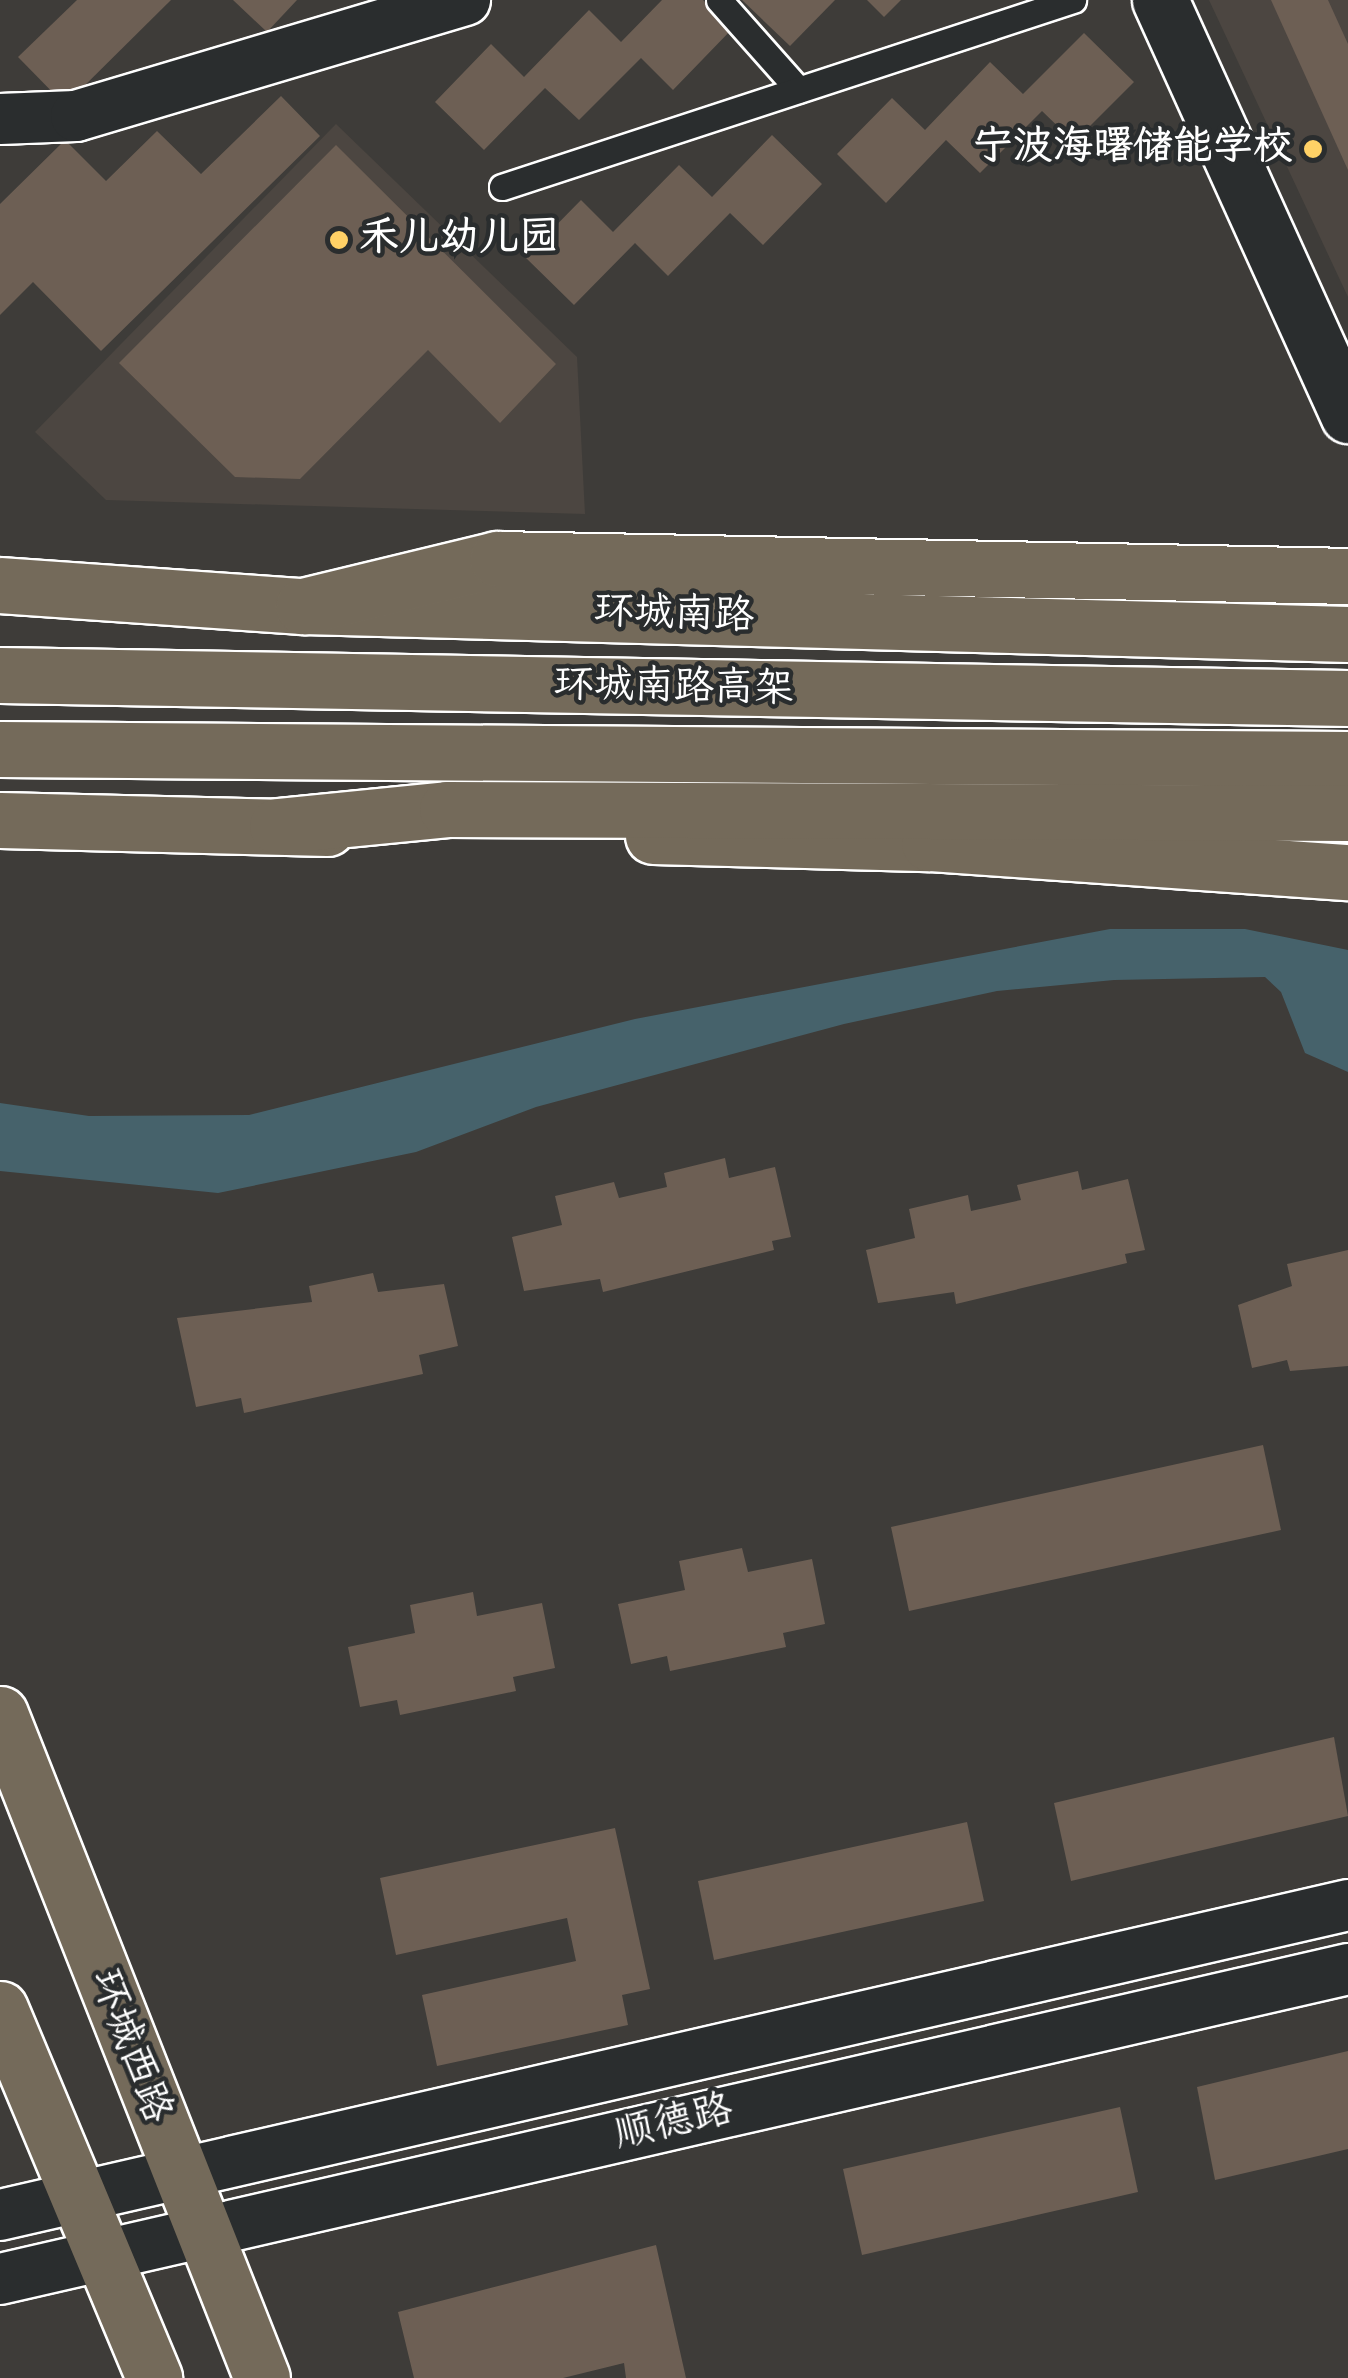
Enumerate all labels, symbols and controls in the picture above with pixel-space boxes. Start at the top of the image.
place label: 宁波海曙储能学校 [973,125,1293,173]
marker: 宁波海曙储能学校 [1302,138,1324,160]
place label: 禾儿幼儿园 [359,216,559,264]
marker: 禾儿幼儿园 [328,229,350,251]
street label: 环城南路 [593,589,755,643]
street label: 环城南路高架 [554,663,794,715]
street label: 环城西路 [78,1964,180,2130]
street label: 顺德路 [610,2087,738,2161]

